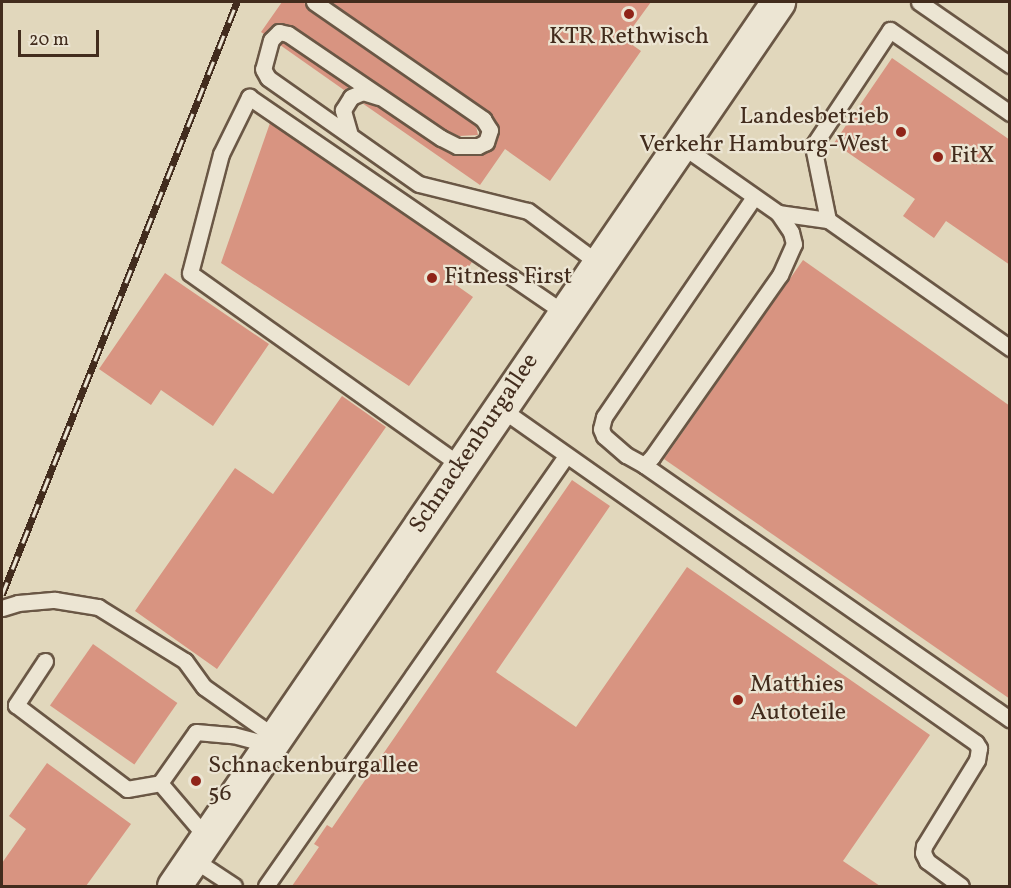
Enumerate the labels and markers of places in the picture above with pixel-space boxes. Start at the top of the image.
marker: KTR Rethwisch [622,7,636,21]
place label: KTR Rethwisch [549,24,709,52]
place label: Landesbetrieb Verkehr Hamburg-West [639,104,889,160]
marker: Landesbetrieb Verkehr Hamburg-West [894,125,908,139]
place label: FitX [950,143,994,171]
marker: FitX [931,150,945,164]
place label: Fitness First [444,264,572,292]
marker: Fitness First [425,271,439,285]
place label: Matthies Autoteile [750,672,846,728]
marker: Matthies Autoteile [731,693,745,707]
place label: Schnackenburgallee 56 [208,753,419,809]
marker: Schnackenburgallee 56 [189,774,203,788]

